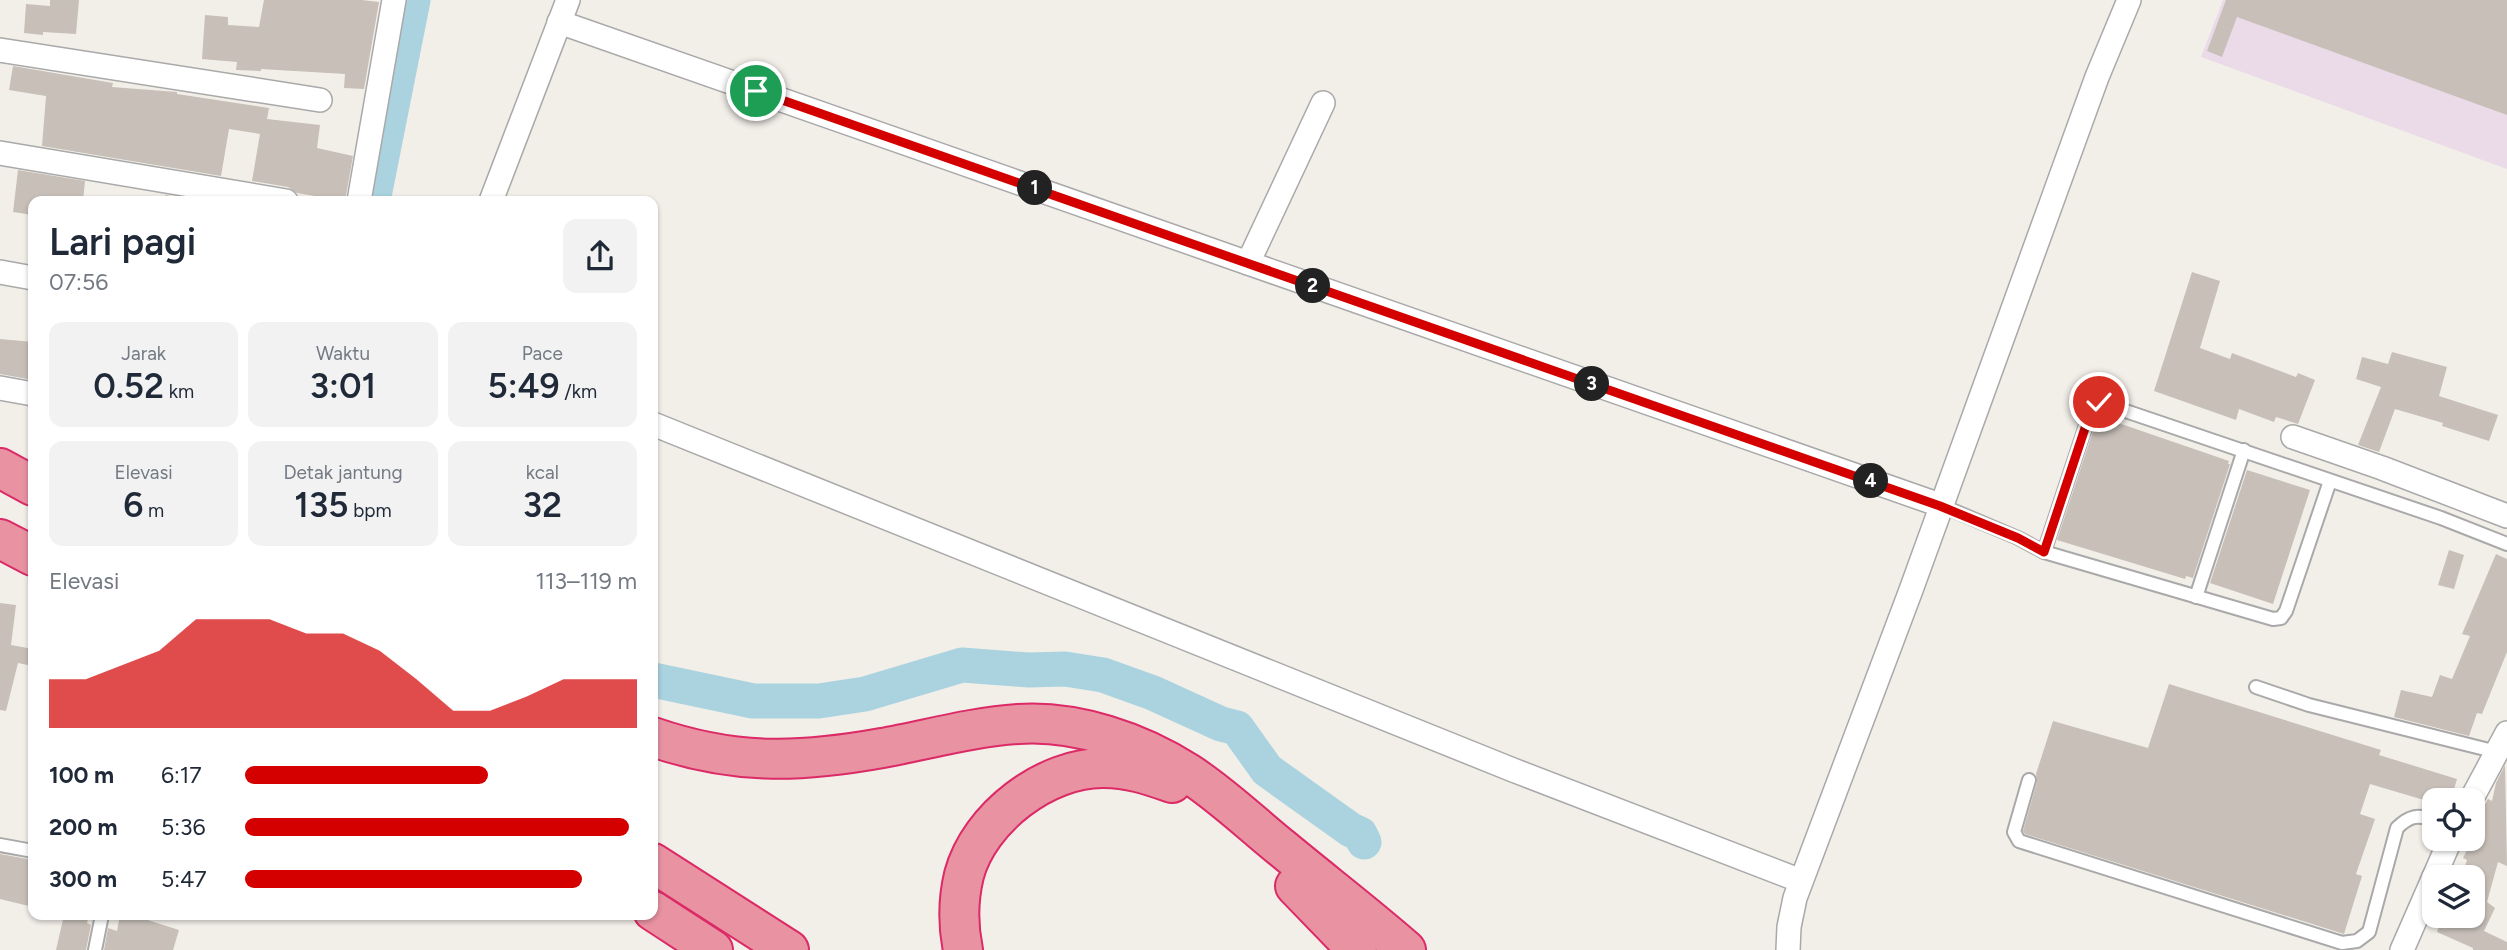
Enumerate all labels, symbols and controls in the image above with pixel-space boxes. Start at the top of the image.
pin [726,61,786,121]
icon: arrive [737,72,775,110]
pin: 1 [1018,170,1052,206]
text: 1 [1030,176,1039,199]
text: Lari pagi [49,219,196,265]
button: share [563,219,637,293]
text: 07:56 [49,268,108,296]
pin: 2 [1296,268,1330,304]
text: 2 [1307,274,1318,297]
text: Jarak [121,342,166,365]
text: Waktu [316,342,370,365]
text: Pace [522,342,563,365]
text: 0.52 [93,365,164,407]
text: 3:01 [310,365,376,407]
text: 5:49 [488,365,560,407]
pin: 3 [1574,366,1610,402]
text: 3 [1586,372,1597,395]
pin [2069,372,2129,432]
text: km [164,380,194,403]
text: /km [560,380,597,403]
icon: check [2080,383,2118,421]
text: Elevasi [115,461,173,484]
text: Detak jantung [283,461,403,484]
text: kcal [526,461,559,484]
pin: 4 [1854,463,1888,498]
text: 4 [1864,469,1877,492]
text: 6 [123,484,143,526]
text: 135 [294,484,348,526]
text: 32 [523,484,562,526]
text: m [143,499,164,522]
text: bpm [348,499,392,522]
text: Elevasi [49,567,119,595]
text: 113–119 m [536,567,637,595]
text: 100 m [49,761,114,789]
text: 6:17 [161,761,202,789]
map controls [2422,788,2485,928]
button: locate [2422,788,2485,851]
text: 200 m [49,813,118,841]
text: 5:36 [161,813,206,841]
text: 300 m [49,865,117,893]
text: 5:47 [161,865,207,893]
button: layers [2422,865,2485,928]

